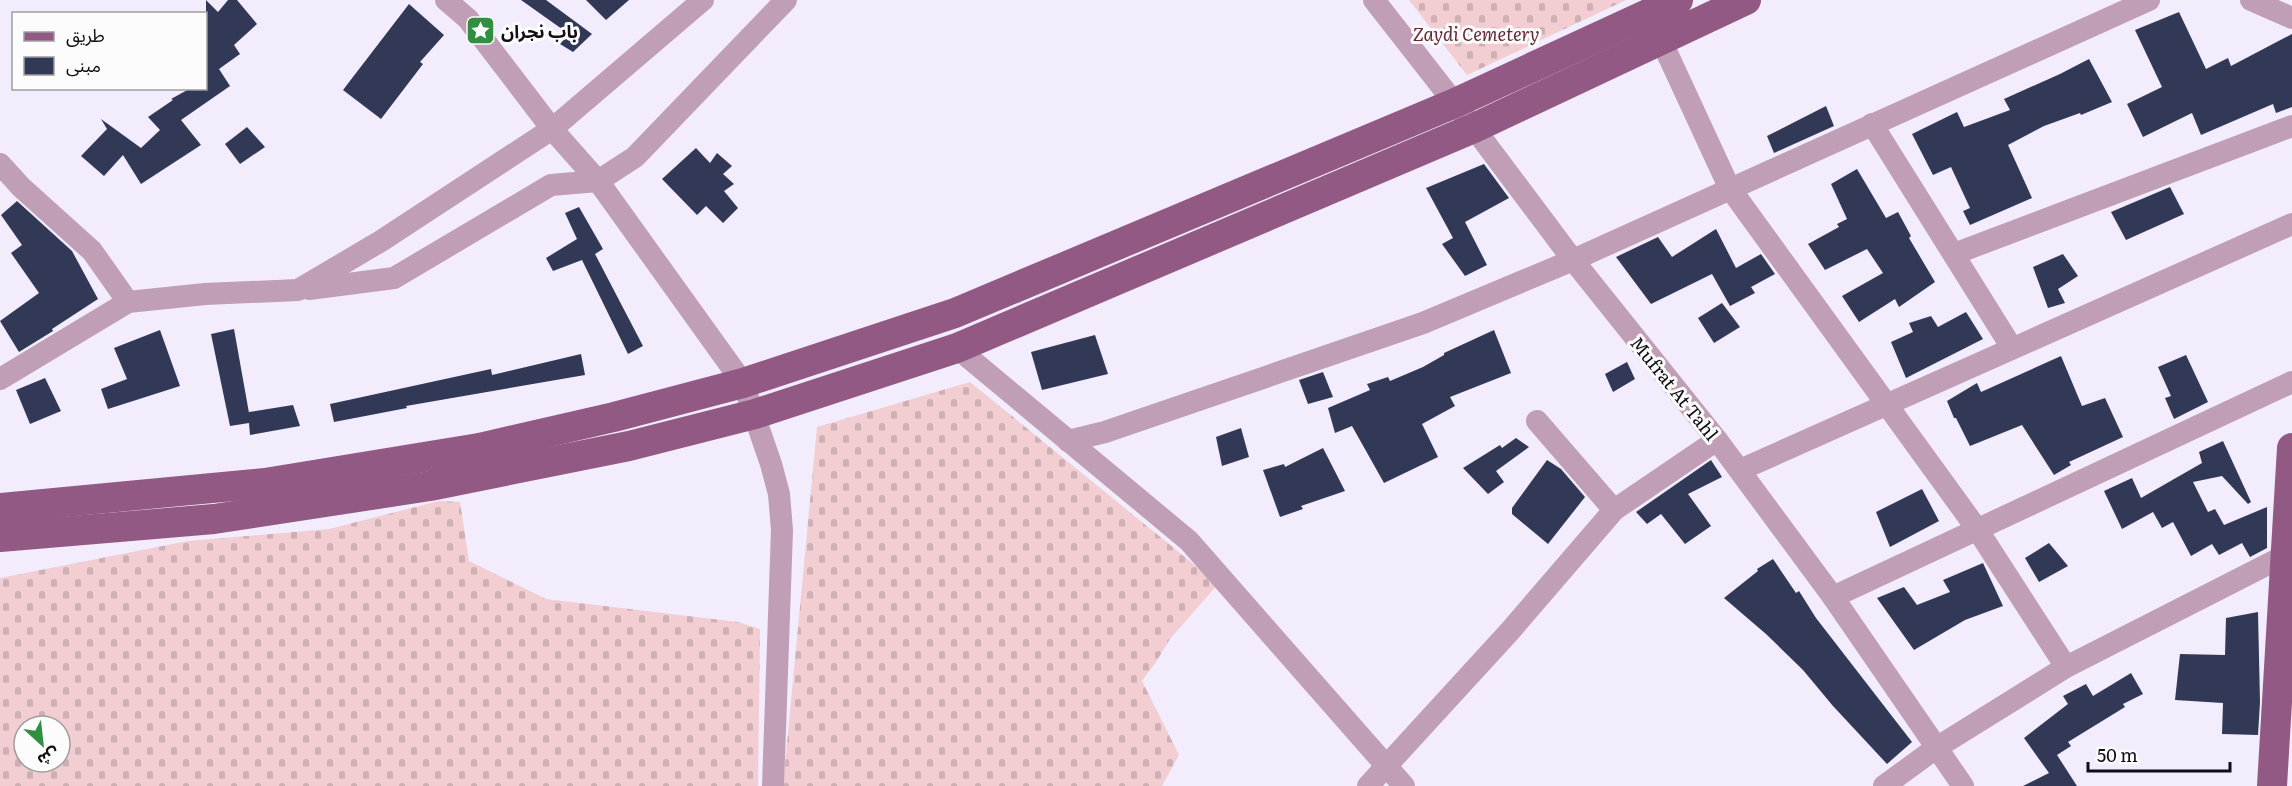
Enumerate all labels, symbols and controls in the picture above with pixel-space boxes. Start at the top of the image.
legend [12,12,207,90]
place icon: باب نجران [464,14,496,46]
place label: باب نجران [501,17,578,44]
park label: Zaydi Cemetery [1412,20,1540,47]
text: طريق [66,21,105,48]
text: مبنى [66,51,101,78]
street label: Mufrat At Tahl [1625,330,1725,446]
north arrow [12,714,72,774]
scale bar [2088,735,2230,773]
text: 50 m [2097,741,2138,768]
text: ش [34,743,64,774]

